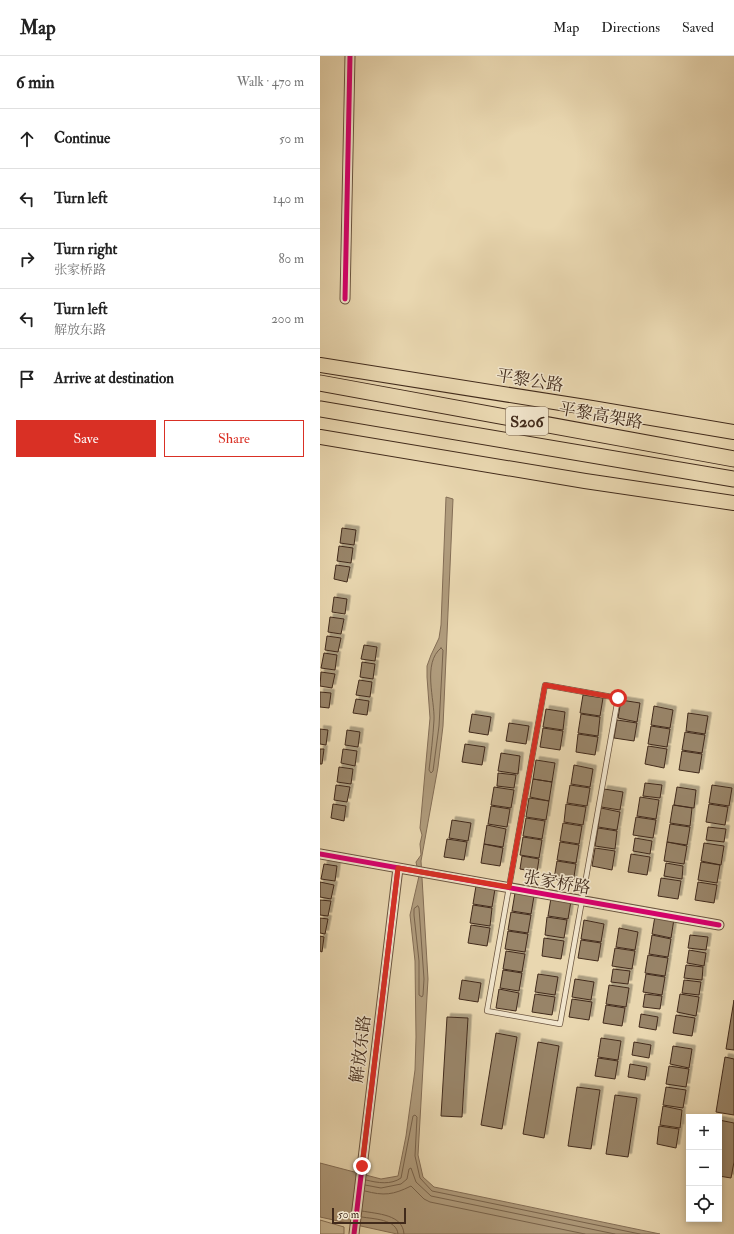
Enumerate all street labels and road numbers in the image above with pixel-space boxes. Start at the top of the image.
street label: 平黎公路 [495,365,565,396]
street label: 平黎高架路 [557,398,645,433]
road number: S206 [506,407,548,435]
street label: 张家桥路 [522,866,592,899]
street label: 解放东路 [346,1014,375,1084]

